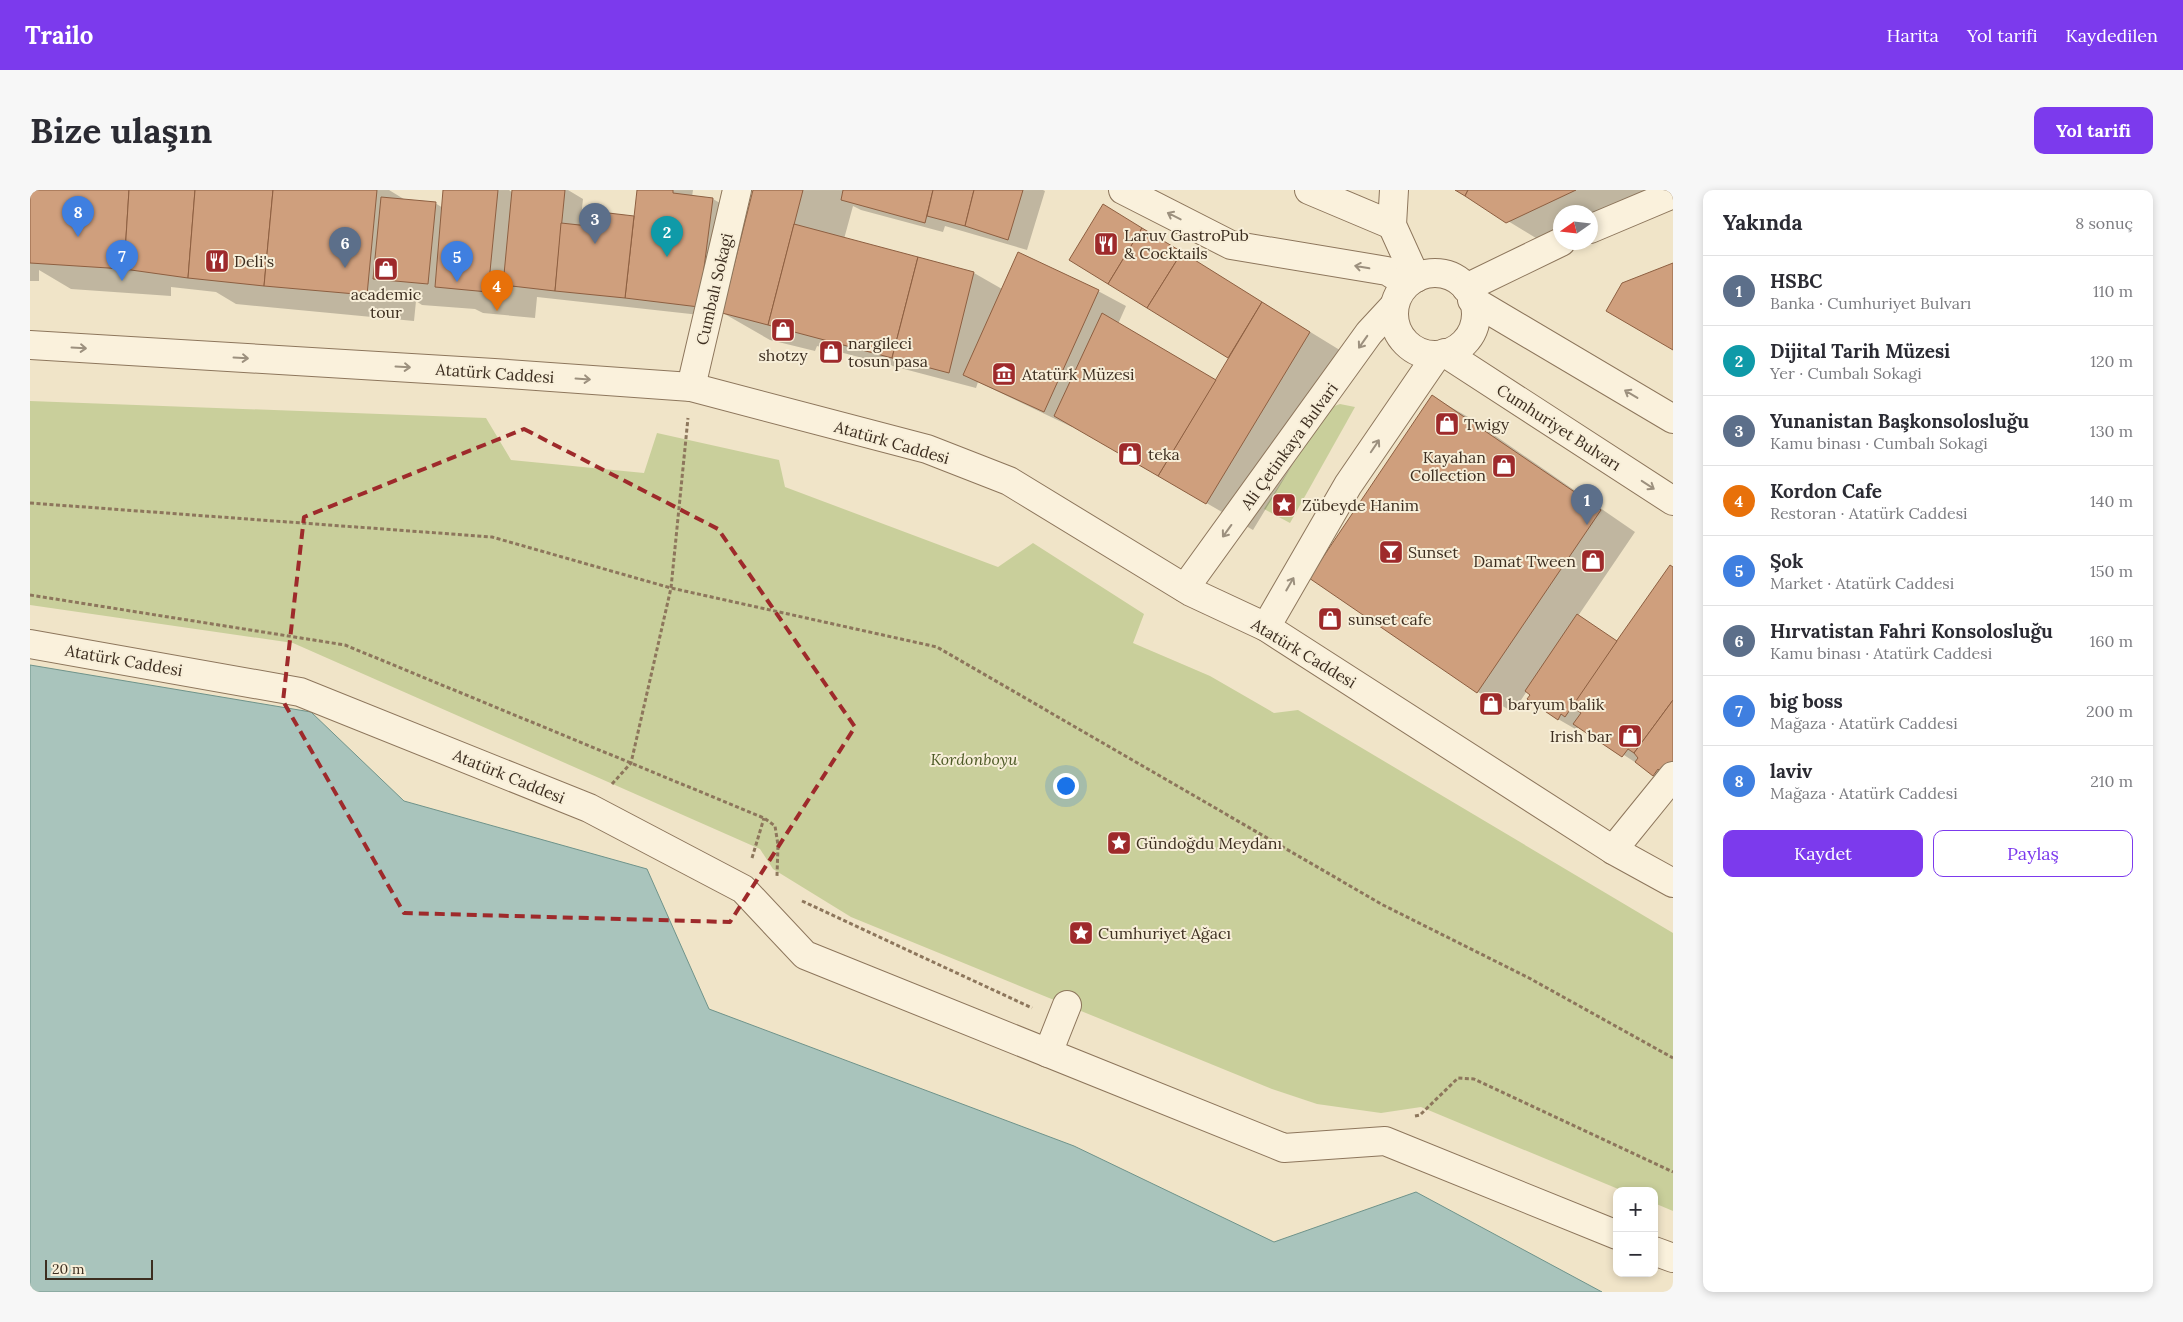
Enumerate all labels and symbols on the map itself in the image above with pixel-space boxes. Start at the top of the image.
pin: 8 [62,196,94,237]
pin: 3 [579,203,611,244]
north arrow [1553,205,1598,250]
one-way arrow [1166,211,1181,221]
pin: 2 [651,216,683,257]
place label: Laruv GastroPub & Cocktails [1124,225,1249,263]
pin: 6 [329,227,361,268]
street label: Cumbalı Sokagi [691,231,737,347]
restaurant icon: Laruv GastroPub & Cocktails [1093,231,1119,257]
pin: 7 [106,240,138,281]
pin: 5 [441,241,473,282]
restaurant icon: Deli's [204,248,230,274]
place label: Deli's [234,251,274,271]
shop icon: academic tour [373,256,399,282]
one-way arrow [1355,262,1371,272]
pin: 4 [481,270,513,311]
place label: academic tour [351,284,421,322]
shop icon: shotzy [770,317,796,343]
place label: nargileci tosun pasa [848,333,928,371]
one-way arrow [1358,335,1368,349]
shop icon: nargileci tosun pasa [818,339,844,365]
one-way arrow [70,343,86,352]
place label: shotzy [758,345,808,365]
one-way arrow [233,353,249,362]
street label: Atatürk Caddesi [434,359,555,387]
museum icon: Atatürk Müzesi [991,361,1017,387]
one-way arrow [395,363,411,372]
place label: Atatürk Müzesi [1021,364,1135,384]
one-way arrow [574,375,590,384]
street label: Ali Çetinkaya Bulvari [1236,379,1342,514]
street label: Cumhuriyet Bulvarı [1493,379,1625,475]
one-way arrow [1625,388,1639,398]
shop icon: Twigy [1434,411,1460,437]
place label: Twigy [1464,414,1510,434]
street label: Atatürk Caddesi [831,416,952,468]
one-way arrow [1370,439,1380,453]
shop icon: teka [1117,441,1143,467]
place label: teka [1148,444,1180,464]
place label: Kayahan Collection [1410,447,1486,485]
shop icon: Kayahan Collection [1491,453,1517,479]
one-way arrow [1640,480,1654,490]
pin: 1 [1571,484,1603,525]
place icon: Zübeyde Hanim [1271,492,1297,518]
place label: Zübeyde Hanim [1302,495,1419,515]
one-way arrow [1221,524,1232,537]
bar icon: Sunset [1378,539,1404,565]
place label: Sunset [1408,542,1459,562]
shop icon: Damat Tween [1580,548,1606,574]
place label: Damat Tween [1473,551,1576,571]
one-way arrow [1286,578,1296,592]
shop icon: sunset cafe [1317,606,1343,632]
place label: sunset cafe [1348,609,1432,629]
street label: Atatürk Caddesi [1247,613,1360,692]
street label: Atatürk Caddesi [63,640,184,680]
shop icon: baryum balik [1478,691,1504,717]
place label: baryum balik [1508,694,1605,714]
shop icon: Irish bar [1617,723,1643,749]
place label: Irish bar [1550,726,1612,746]
street label: Atatürk Caddesi [449,744,568,808]
park label: Kordonboyu [931,749,1018,769]
your location [1053,773,1079,799]
place icon: Gündoğdu Meydanı [1106,830,1132,856]
place label: Gündoğdu Meydanı [1136,833,1282,853]
place icon: Cumhuriyet Ağacı [1068,920,1094,946]
place label: Cumhuriyet Ağacı [1098,923,1231,943]
scale bar [45,1257,152,1280]

